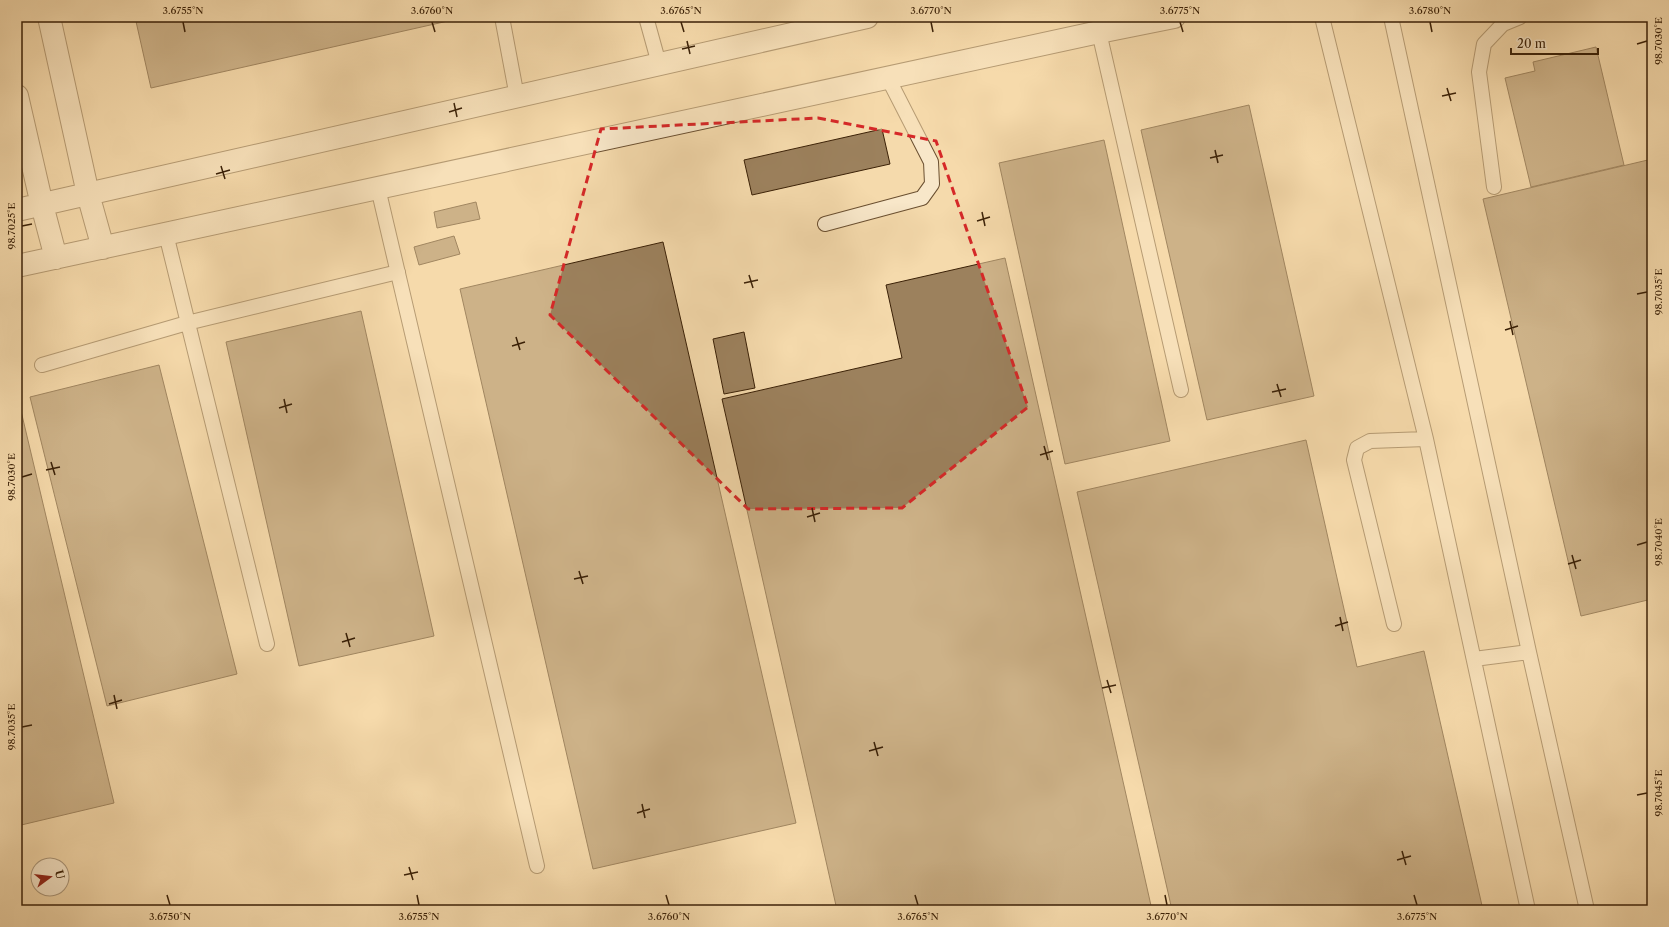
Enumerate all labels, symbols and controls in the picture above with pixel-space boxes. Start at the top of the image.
text: 3.6755°N [162,4,204,17]
text: 3.6760°N [411,4,453,17]
text: 3.6765°N [660,4,702,17]
text: 3.6770°N [910,4,952,17]
text: 3.6775°N [1160,4,1200,17]
text: 3.6780°N [1409,4,1451,17]
text: 98.7030°E [1652,17,1665,65]
scale bar [1511,30,1598,56]
text: 20 m [1517,36,1546,51]
text: 98.7025°E [5,202,18,249]
text: 98.7035°E [1652,269,1665,315]
text: 98.7030°E [5,453,18,501]
text: 98.7040°E [1652,518,1665,566]
text: 98.7035°E [5,704,18,750]
text: 98.7045°E [1652,769,1665,816]
north arrow [30,857,70,897]
text: U [52,868,68,881]
text: 3.6750°N [149,910,191,923]
text: 3.6755°N [398,910,440,923]
text: 3.6760°N [648,910,690,923]
text: 3.6765°N [897,910,939,923]
text: 3.6770°N [1146,910,1188,923]
text: 3.6775°N [1397,910,1437,923]

